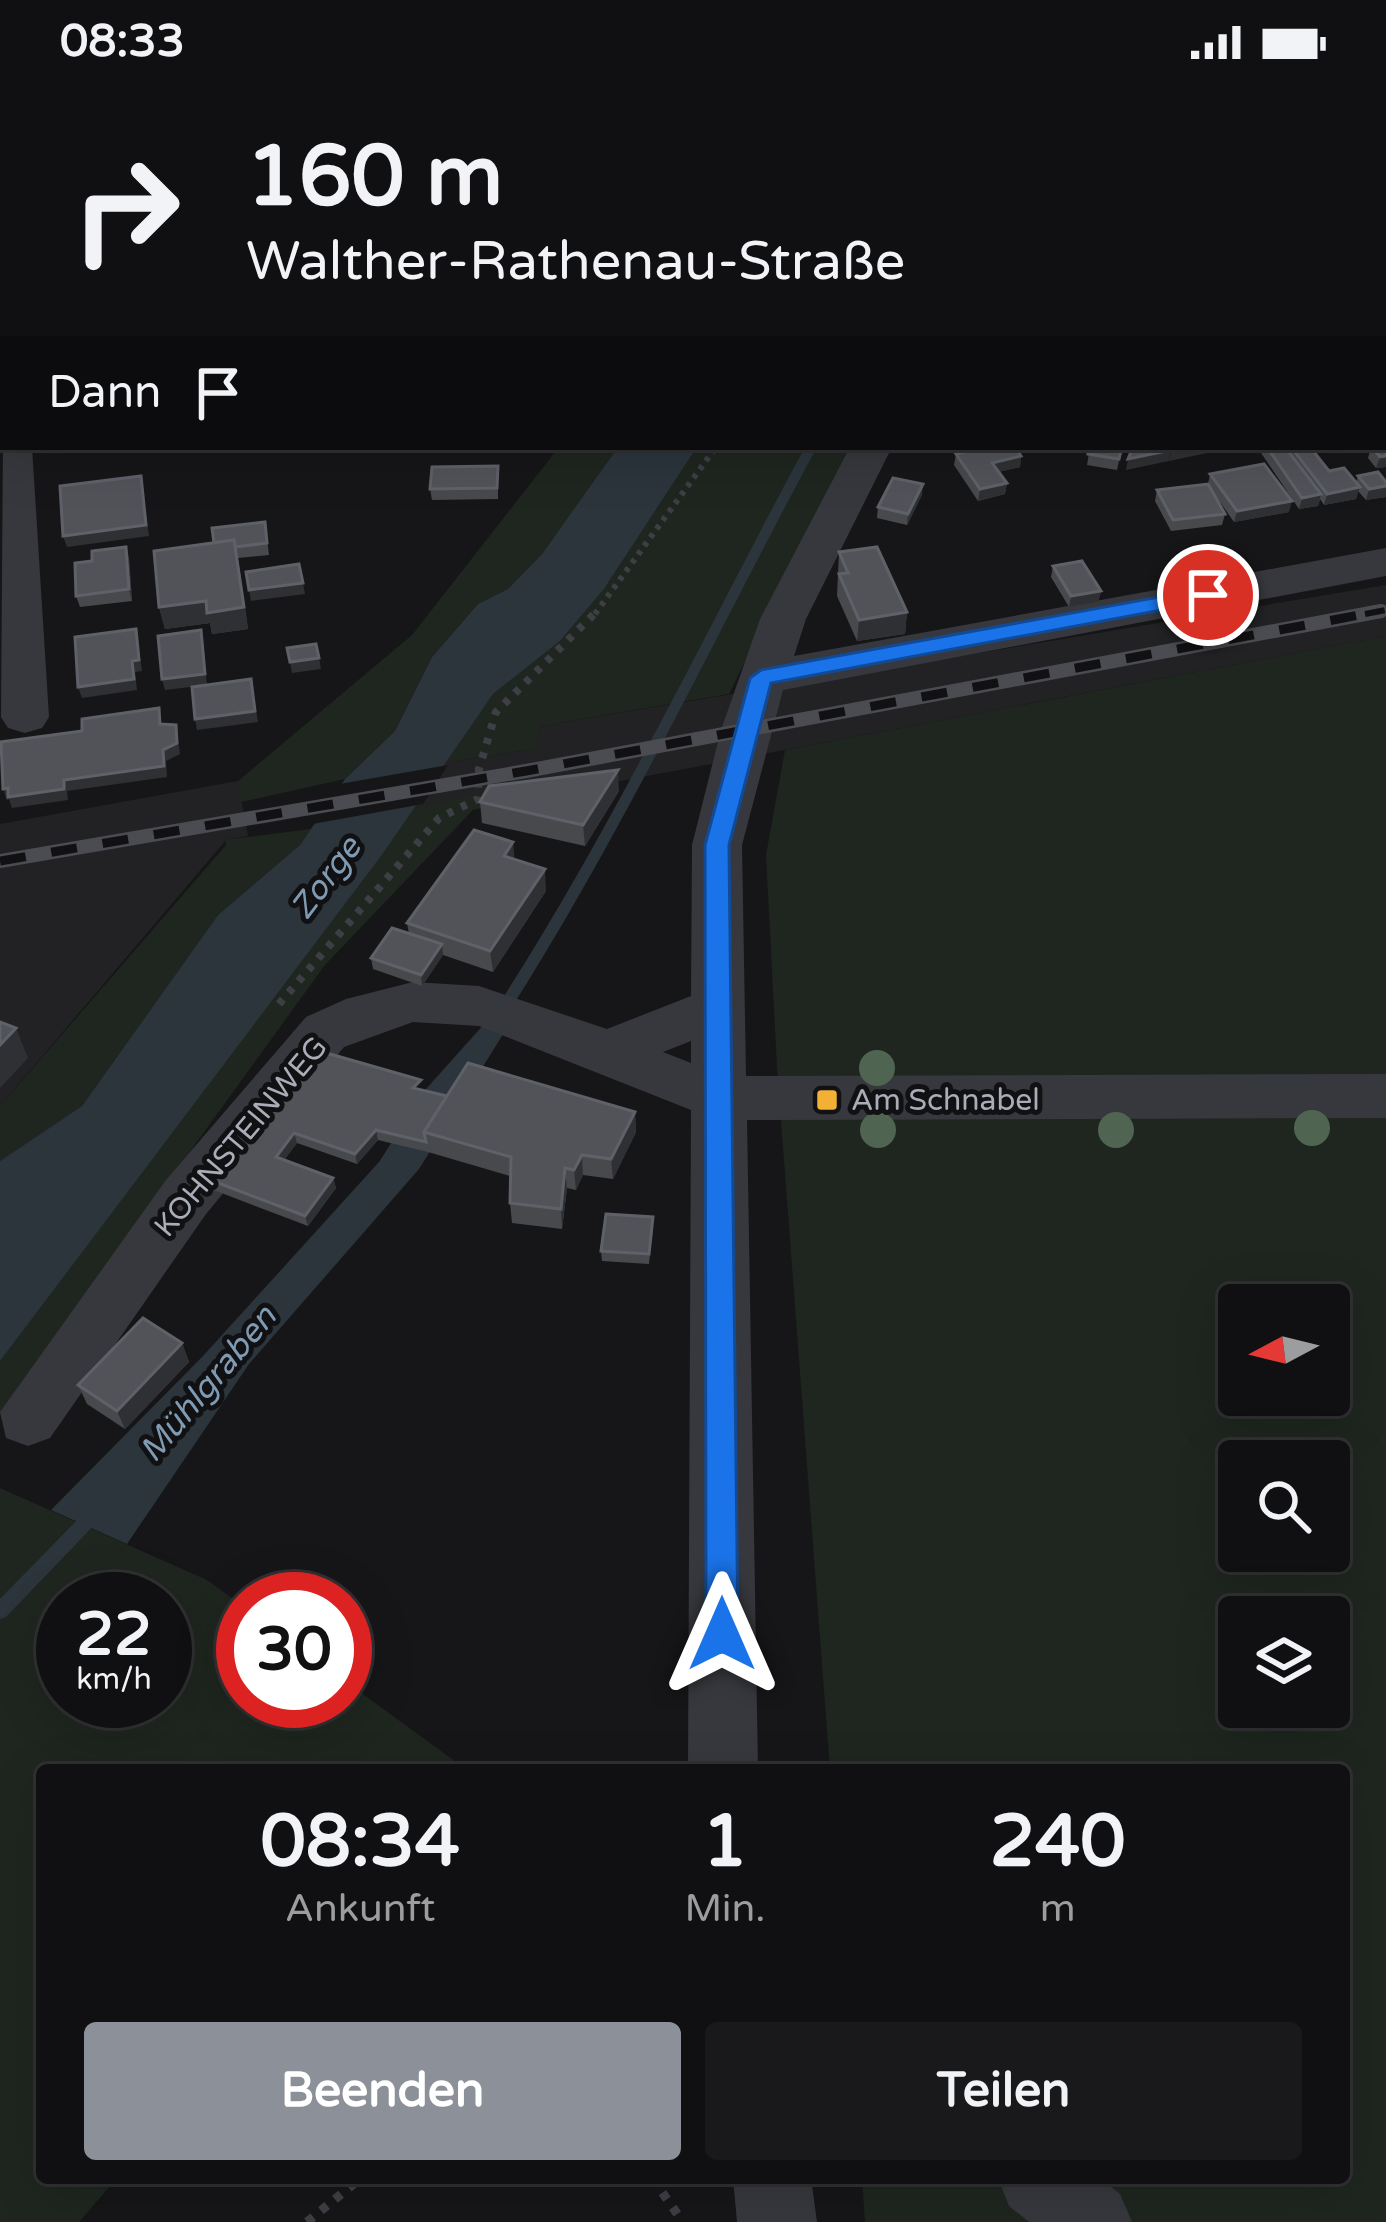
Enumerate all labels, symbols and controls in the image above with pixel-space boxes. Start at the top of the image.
text: 08:33 [60,15,185,69]
text: 160 m [246,127,503,228]
icon: right [48,132,204,288]
text: Walther-Rathenau-Straße [246,229,905,294]
icon: arrive [185,360,251,426]
text: Dann [48,366,161,420]
pin [1157,544,1259,646]
icon: arrive [1175,562,1241,628]
water label: Zorge [283,827,371,927]
street label: KOHNSTEINWEG [147,1029,335,1245]
place label: Am Schnabel [851,1082,1040,1119]
marker: Am Schnabel [814,1087,840,1113]
north arrow [1218,1284,1350,1416]
map controls [1218,1284,1350,1728]
water label: Mühlgraben [132,1297,285,1470]
button: search [1218,1440,1350,1572]
position arrow [659,1571,785,1697]
speed limit sign: 30 [216,1572,372,1728]
button: layers [1218,1596,1350,1728]
text: 22 [76,1599,152,1671]
text: km/h [76,1661,152,1698]
text: 08:34 [260,1799,460,1886]
text: 1 [702,1799,748,1886]
text: 240 [990,1799,1126,1886]
text: Ankunft [285,1885,435,1932]
text: Min. [685,1885,765,1932]
text: m [1040,1885,1076,1932]
button: Beenden [84,2022,681,2160]
button: Teilen [705,2022,1302,2160]

